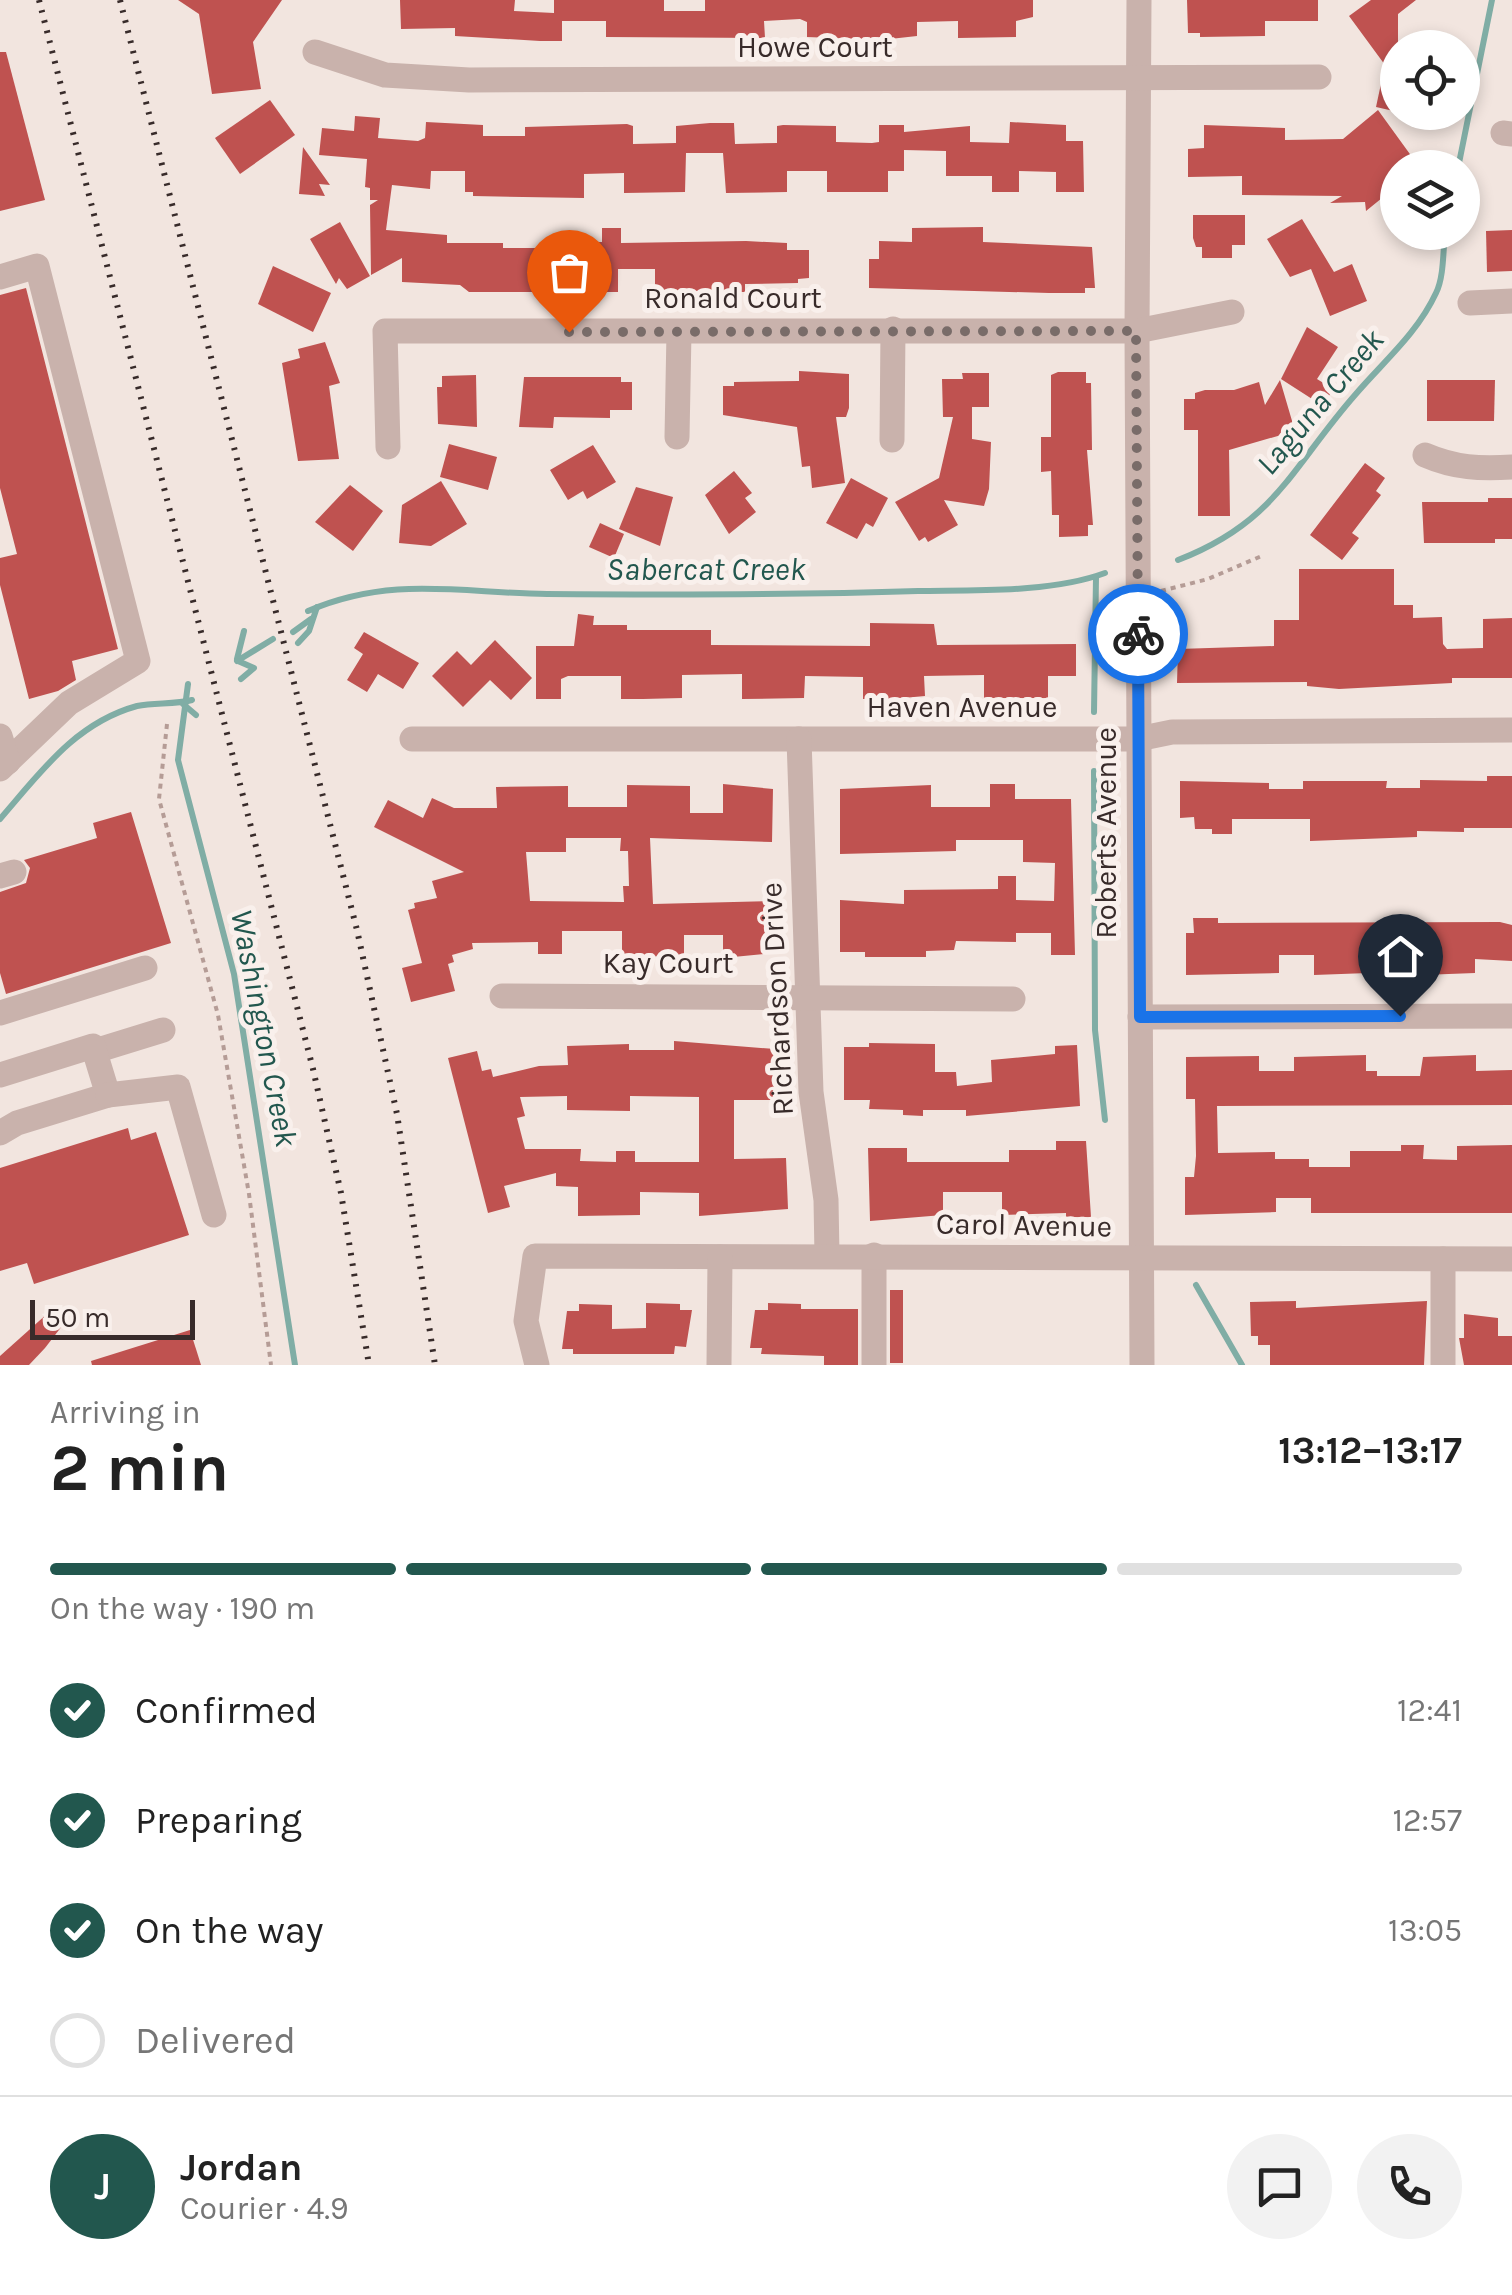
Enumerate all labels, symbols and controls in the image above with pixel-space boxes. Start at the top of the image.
street label: Howe Court [737,29,893,65]
map controls [1380,30,1480,250]
button: locate [1380,30,1480,130]
button: layers [1380,150,1480,250]
pin [527,230,612,333]
icon: bag [542,245,597,300]
street label: Ronald Court [644,280,822,316]
water label: Laguna Creek [1249,321,1392,482]
water label: Sabercat Creek [606,551,806,588]
courier [1088,584,1188,684]
icon: bike [1111,607,1166,662]
street label: Haven Avenue [866,689,1058,725]
street label: Roberts Avenue [1088,727,1124,939]
street label: Richardson Drive [753,881,801,1117]
water label: Washington Creek [223,906,305,1151]
pin [1358,914,1443,1017]
icon: home [1373,929,1428,984]
street label: Kay Court [603,945,733,981]
street label: Carol Avenue [935,1205,1113,1245]
scale bar [30,1295,195,1340]
text: 50 m [45,1301,110,1334]
text: Arriving in [50,1394,201,1431]
text: 13:12–13:17 [1278,1428,1462,1473]
text: 2 min [50,1430,229,1506]
text: On the way · 190 m [50,1590,315,1627]
icon: check [50,1683,105,1738]
text: Confirmed [135,1688,318,1733]
text: 12:41 [1397,1692,1462,1729]
icon: check [50,1793,105,1848]
text: Preparing [135,1798,302,1843]
text: 12:57 [1392,1802,1462,1839]
icon: check [50,1903,105,1958]
text: On the way [135,1908,323,1953]
text: 13:05 [1388,1912,1462,1949]
text: Delivered [135,2018,296,2063]
button: chat [1227,2134,1332,2239]
button: phone [1357,2134,1462,2239]
text: Jordan [180,2145,303,2190]
text: J [94,2164,111,2209]
text: Courier · 4.9 [180,2190,349,2227]

